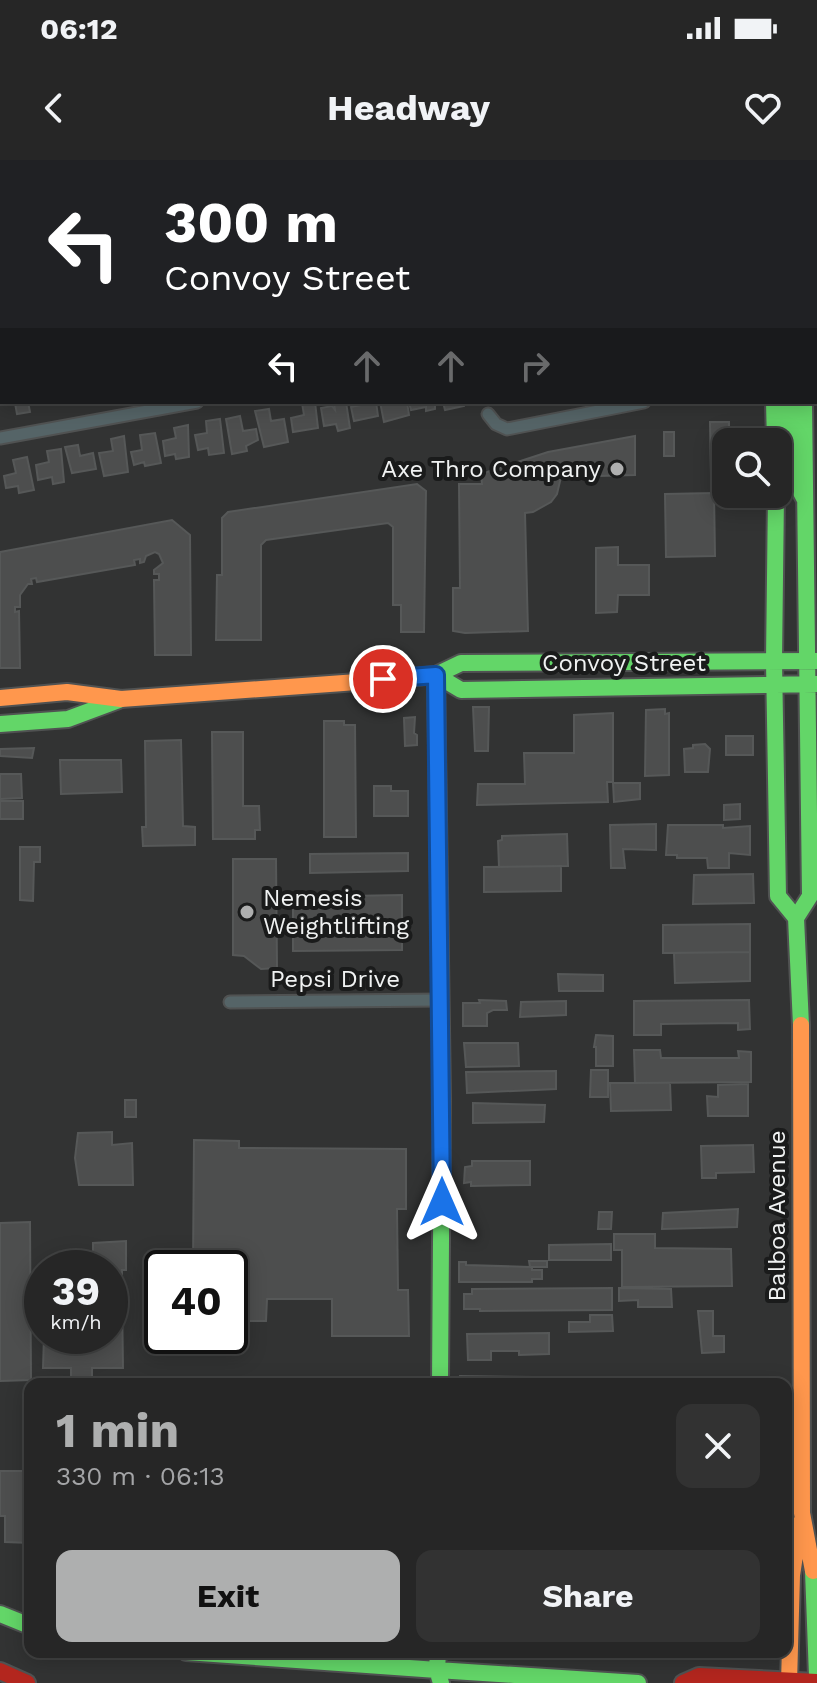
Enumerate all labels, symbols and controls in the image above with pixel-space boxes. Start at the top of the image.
text: 06:12 [40,11,118,46]
icon: back [32,86,76,130]
icon: heart [741,86,785,130]
text: Headway [327,87,490,129]
text: 300 m [164,190,338,256]
icon: left [32,192,136,296]
text: Convoy Street [164,257,410,299]
icon: left [261,344,305,388]
icon: ahead [345,344,389,388]
icon: ahead [429,344,473,388]
icon: right [513,344,557,388]
map controls [712,428,792,508]
button: search [712,428,792,508]
place label: Axe Thro Company [381,455,602,483]
marker: Axe Thro Company [608,460,626,478]
pin [349,645,417,713]
street label: Convoy Street [542,649,706,677]
icon: arrive [361,657,405,701]
place label: Nemesis Weightlifting [263,884,409,940]
marker: Nemesis Weightlifting [238,903,256,921]
street label: Pepsi Drive [270,965,400,993]
street label: Balboa Avenue [763,1130,791,1302]
position arrow [400,1160,484,1244]
speed limit sign: 40 [144,1250,248,1354]
text: 39 [52,1268,100,1315]
text: km/h [50,1310,102,1334]
text: 1 min [56,1402,179,1459]
button: close [676,1404,760,1488]
text: 330 m · 06:13 [56,1461,225,1491]
button: Exit [56,1550,400,1642]
button: Share [416,1550,760,1642]

